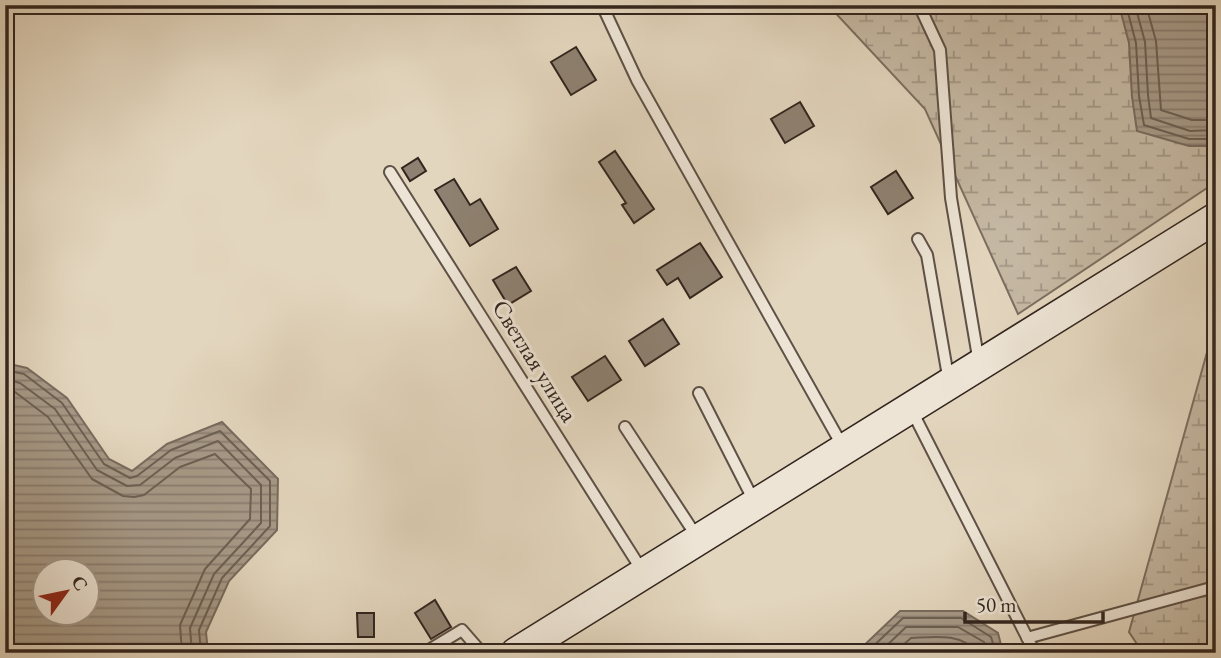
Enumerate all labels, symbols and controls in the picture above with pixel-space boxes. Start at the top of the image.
street label: Светлая улица [486,294,585,428]
north arrow [32,556,102,626]
text: С [66,571,94,595]
scale bar [965,581,1104,625]
text: 50 m [976,591,1017,618]

